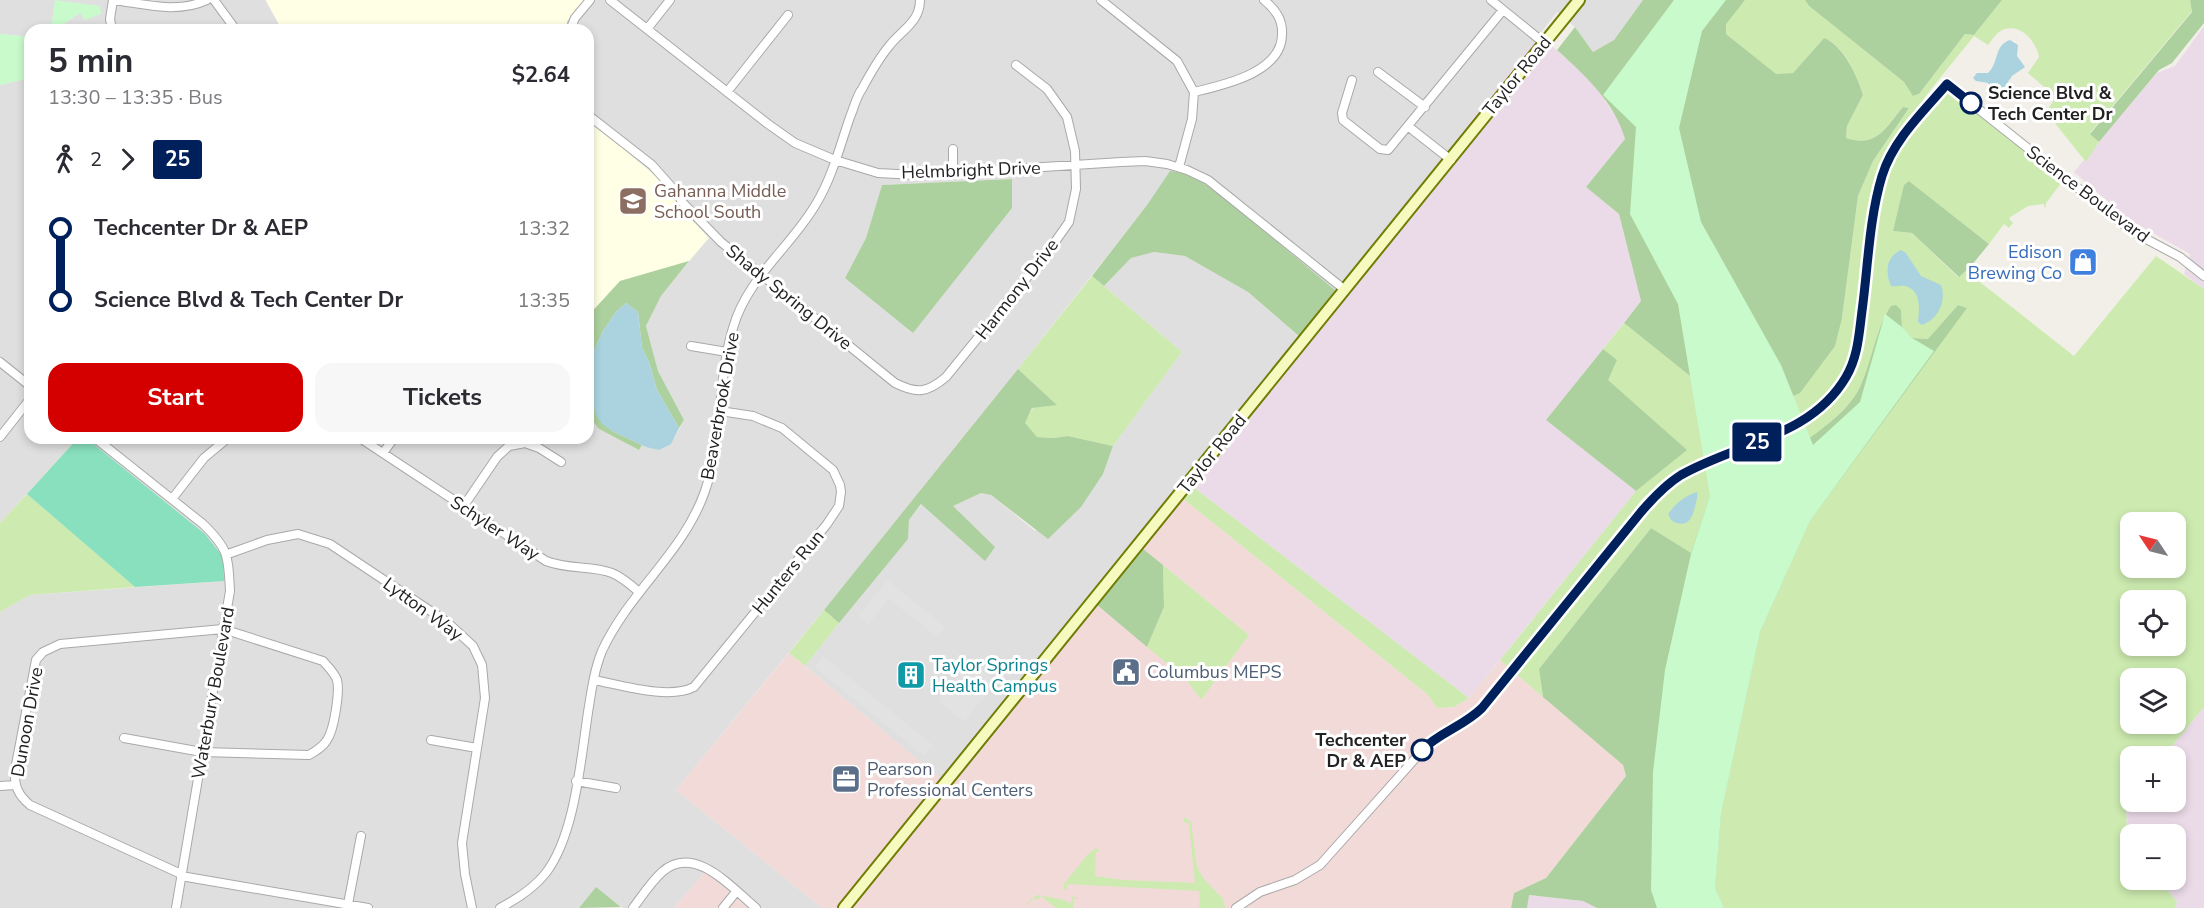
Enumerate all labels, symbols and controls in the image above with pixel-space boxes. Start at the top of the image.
street label: Taylor Road [1477,31,1557,121]
text: 5 min [48,39,133,84]
text: $2.64 [512,60,570,90]
place label: Science Blvd & Tech Center Dr [1988,81,2113,126]
text: 13:30 – 13:35 · Bus [48,84,223,111]
marker: Science Blvd & Tech Center Dr [1960,92,1982,114]
street label: Science Boulevard [2022,140,2154,248]
icon: walk [48,143,81,176]
icon: forward [111,143,144,176]
text: 25 [165,145,190,173]
text: 2 [90,146,102,173]
street label: Helmbright Drive [901,156,1041,184]
place label: Gahanna Middle School South [654,179,786,224]
school or university icon: Gahanna Middle School South [617,185,649,217]
text: Techcenter Dr & AEP [94,213,308,243]
text: 13:32 [517,215,570,242]
street label: Harmony Drive [970,234,1064,344]
street label: Shady Spring Drive [721,239,857,355]
place label: Edison Brewing Co [1968,240,2062,285]
shop icon: Edison Brewing Co [2067,246,2099,278]
text: Science Blvd & Tech Center Dr [94,285,403,315]
text: 13:35 [517,287,570,314]
street label: Beaverbrook Drive [695,330,745,482]
button: Start [48,363,303,432]
button: Tickets [315,363,570,432]
street label: Taylor Road [1172,409,1252,499]
line badge: 25 [1730,422,1784,462]
text: 25 [1744,428,1770,456]
street label: Schyler Way [446,490,545,566]
north arrow [2120,512,2186,578]
map controls [2120,512,2186,890]
street label: Hunters Run [747,525,829,619]
street label: Lytton Way [378,572,468,646]
button: locate [2120,590,2186,656]
street label: Waterbury Boulevard [186,605,240,781]
place label: Taylor Springs Health Campus [932,653,1057,698]
public building icon: Columbus MEPS [1110,656,1142,688]
building icon: Taylor Springs Health Campus [895,659,927,691]
place label: Columbus MEPS [1147,660,1282,684]
street label: Dunoon Drive [6,665,48,779]
button: layers [2120,668,2186,734]
place label: Techcenter Dr & AEP [1315,728,1406,773]
marker: Techcenter Dr & AEP [1411,739,1433,761]
button: + [2120,746,2186,812]
place label: Pearson Professional Centers [867,757,1033,802]
office icon: Pearson Professional Centers [830,763,862,795]
button: − [2120,824,2186,890]

